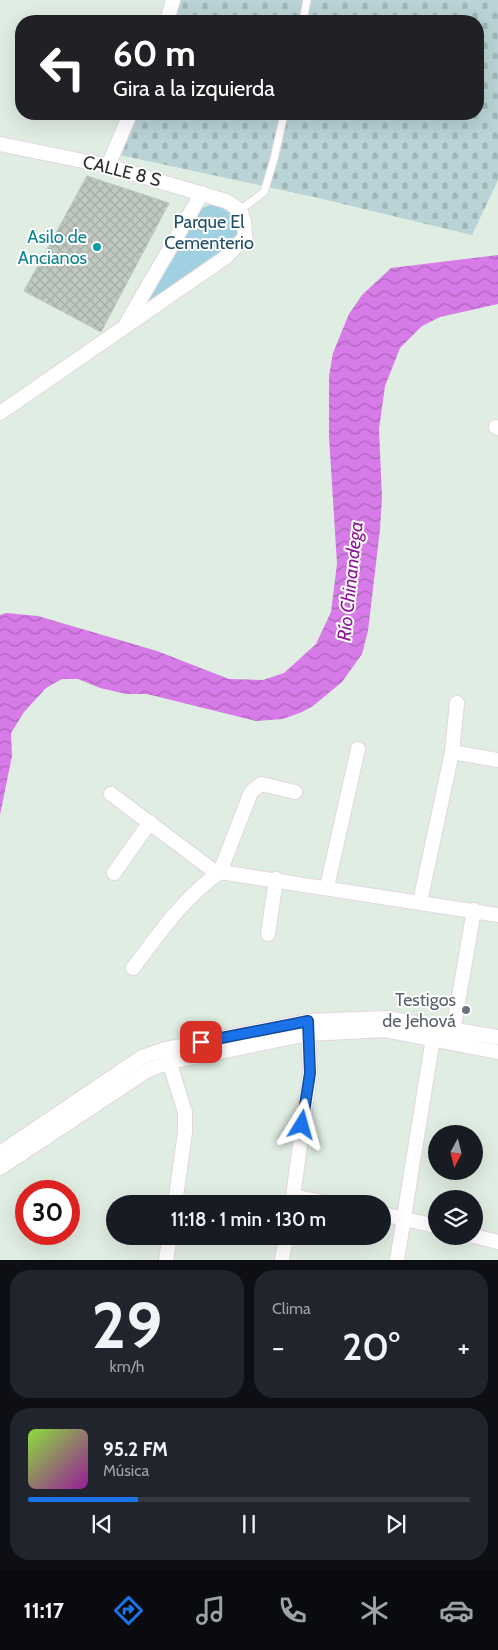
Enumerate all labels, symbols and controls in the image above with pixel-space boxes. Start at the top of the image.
text: 60 m [113,32,196,75]
icon: left [30,35,95,100]
text: Gira a la izquierda [113,75,275,102]
street label: CALLE 8 S [81,151,163,191]
park label: Parque El Cementerio [164,211,254,254]
place label: Asilo de Ancianos [18,226,87,269]
marker: Asilo de Ancianos [91,241,103,253]
water label: Río Chinandega [332,520,368,642]
place label: Testigos de Jehová [382,989,456,1032]
marker: Testigos de Jehová [460,1004,472,1016]
pin [180,1021,222,1063]
icon: arrive [187,1028,215,1056]
position arrow [275,1098,327,1150]
north arrow [428,1125,482,1180]
map controls [428,1125,483,1245]
speed limit sign: 30 [15,1180,80,1245]
button: layers [428,1190,483,1245]
text: 11:18 · 1 min · 130 m [171,1208,326,1231]
text: 29 [92,1285,162,1364]
text: Clima [272,1299,311,1318]
text: 20° [342,1323,400,1370]
text: − [272,1330,284,1364]
text: + [458,1330,470,1364]
text: km/h [109,1357,145,1376]
text: 95.2 FM [103,1438,168,1461]
text: Música [103,1461,149,1480]
icon: previous [88,1510,116,1538]
icon: pause [235,1510,263,1538]
icon: next [382,1510,410,1538]
icon: directions [111,1593,146,1628]
icon: music [193,1593,228,1628]
icon: phone [275,1593,310,1628]
icon: climate [357,1593,392,1628]
icon: car [439,1593,474,1628]
text: 11:17 [24,1597,64,1624]

